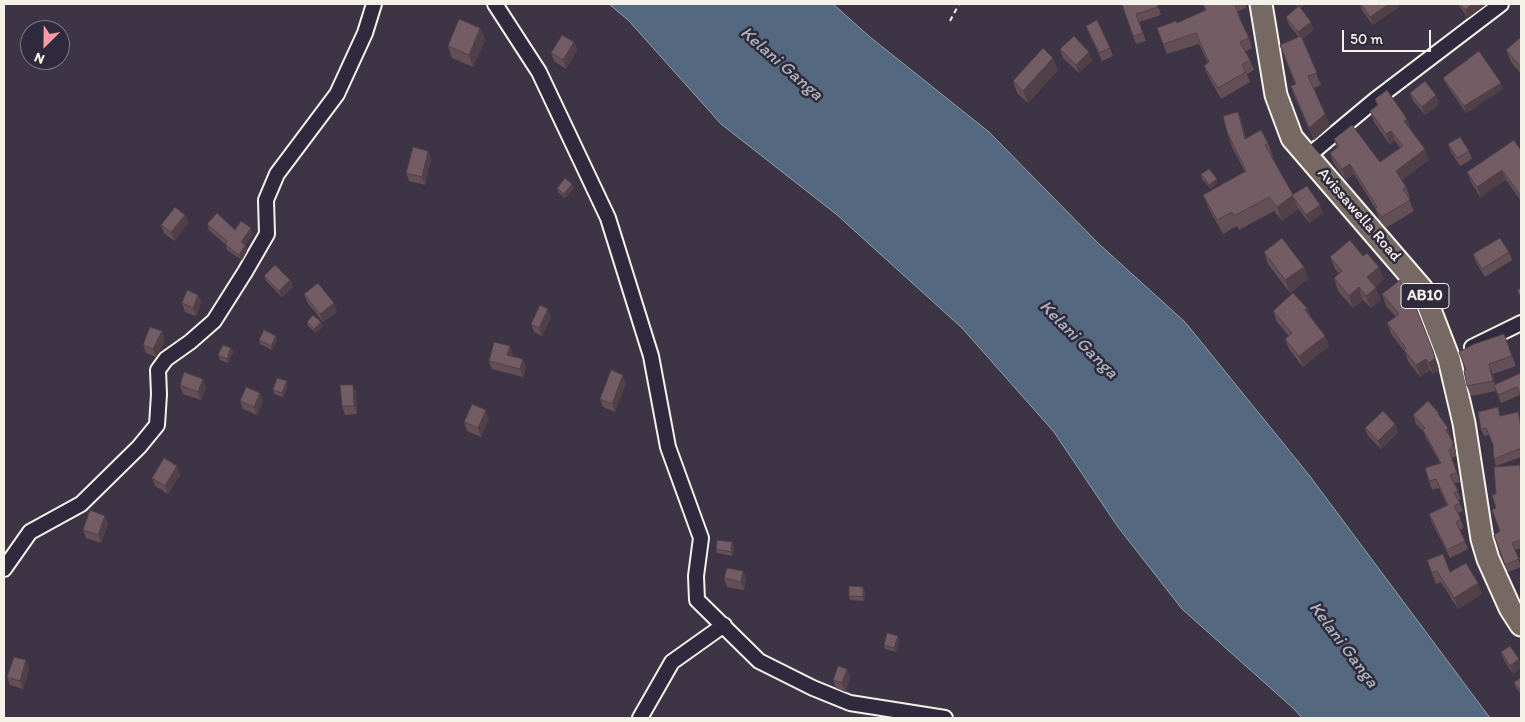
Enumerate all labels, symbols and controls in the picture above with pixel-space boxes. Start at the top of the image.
north arrow [20,20,70,70]
scale bar [1345,20,1434,52]
water label: Kelani Ganga [735,22,827,106]
text: 50 m [1350,30,1383,48]
text: N [32,49,47,68]
street label: Avissawella Road [1313,164,1405,266]
road number: AB10 [1401,284,1449,308]
water label: Kelani Ganga [1034,296,1122,384]
water label: Kelani Ganga [1304,598,1382,692]

